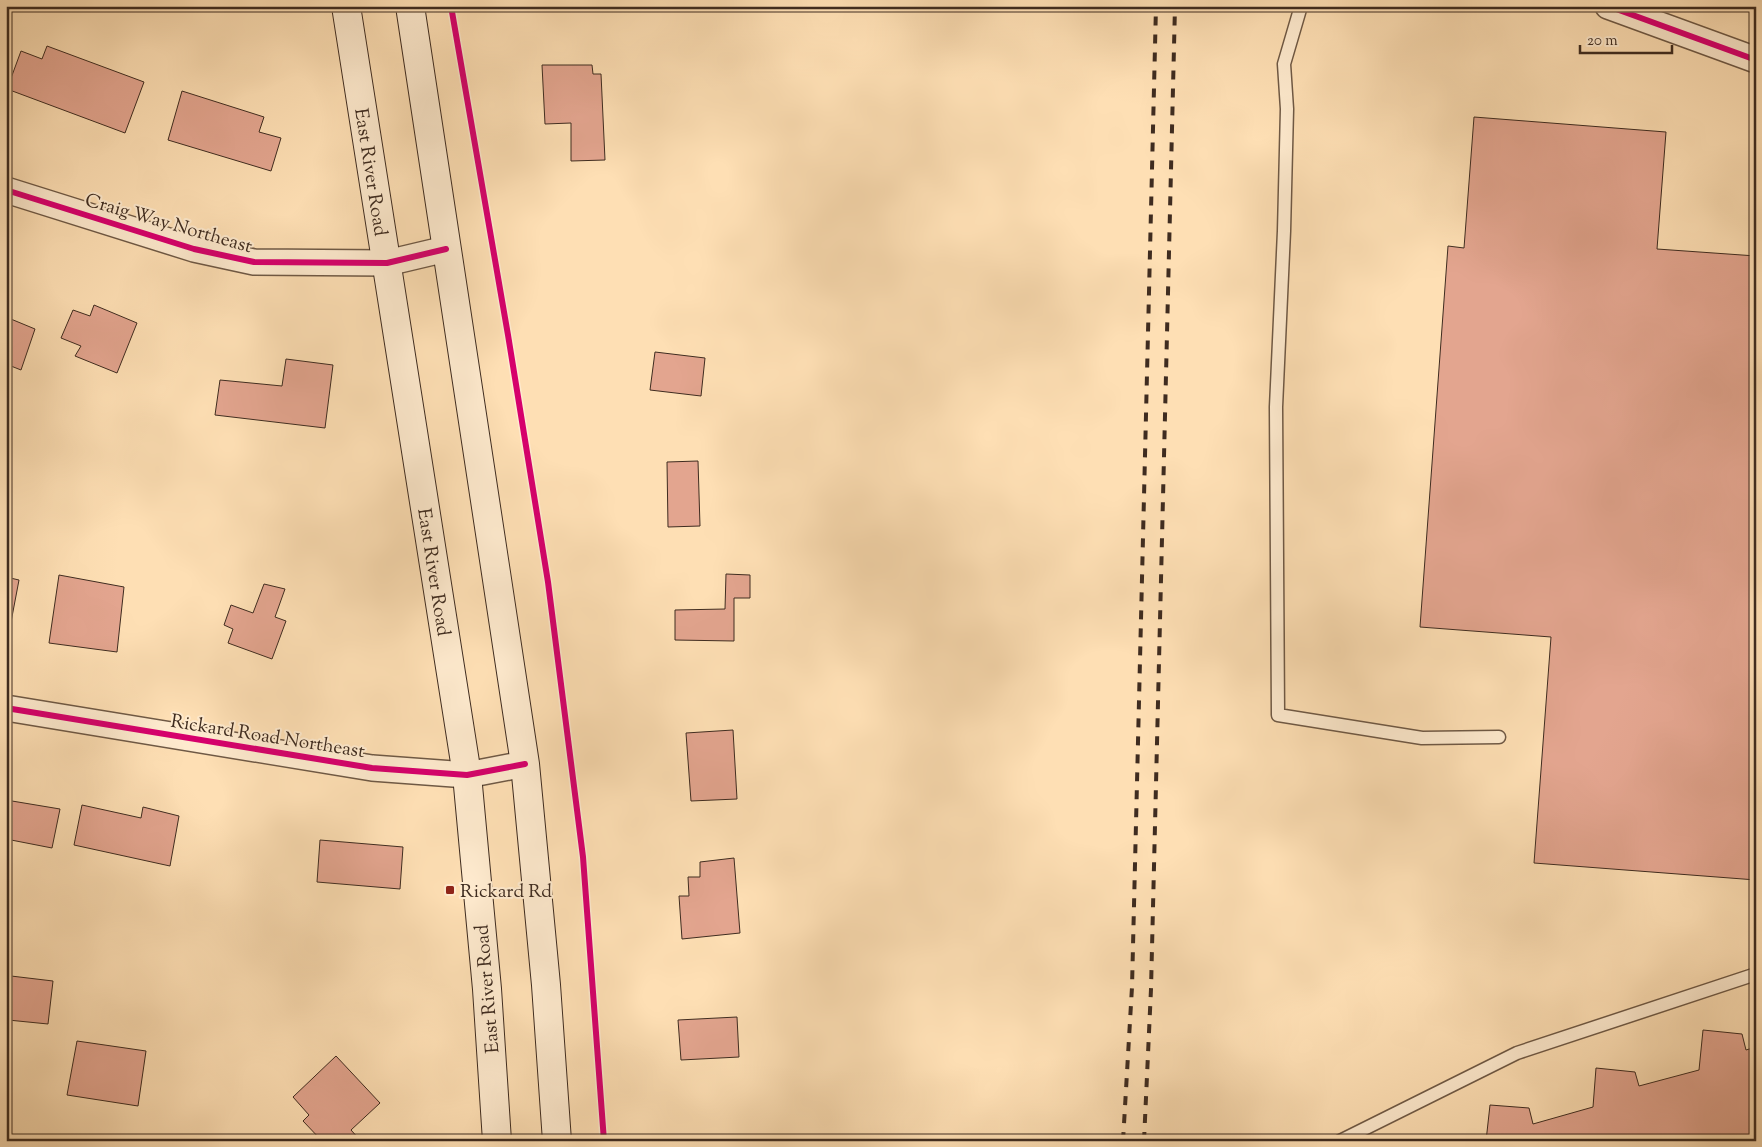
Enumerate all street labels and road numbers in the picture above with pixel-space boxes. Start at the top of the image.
street label: East River Road [346,106,393,239]
street label: Craig Way Northeast [81,188,256,261]
street label: East River Road [409,506,456,639]
street label: Rickard Road Northeast [169,709,367,766]
street label: East River Road [469,923,508,1054]

